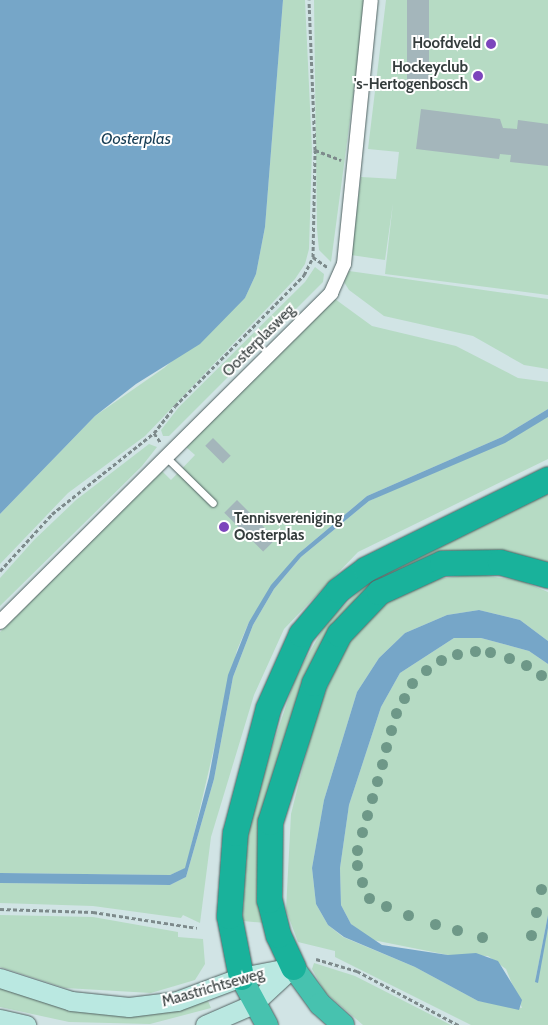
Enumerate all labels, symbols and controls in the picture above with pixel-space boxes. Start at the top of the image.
place label: Hoofdveld [412,35,481,53]
marker: Hoofdveld [485,38,497,50]
place label: Hockeyclub 's-Hertogenbosch [354,58,468,93]
marker: Hockeyclub 's-Hertogenbosch [472,70,484,82]
water label: Oosterplas [101,129,171,149]
street label: Oosterplasweg [219,301,299,381]
place label: Tennisvereniging Oosterplas [234,509,342,544]
marker: Tennisvereniging Oosterplas [218,521,230,533]
street label: Maastrichtseweg [160,965,266,1011]

